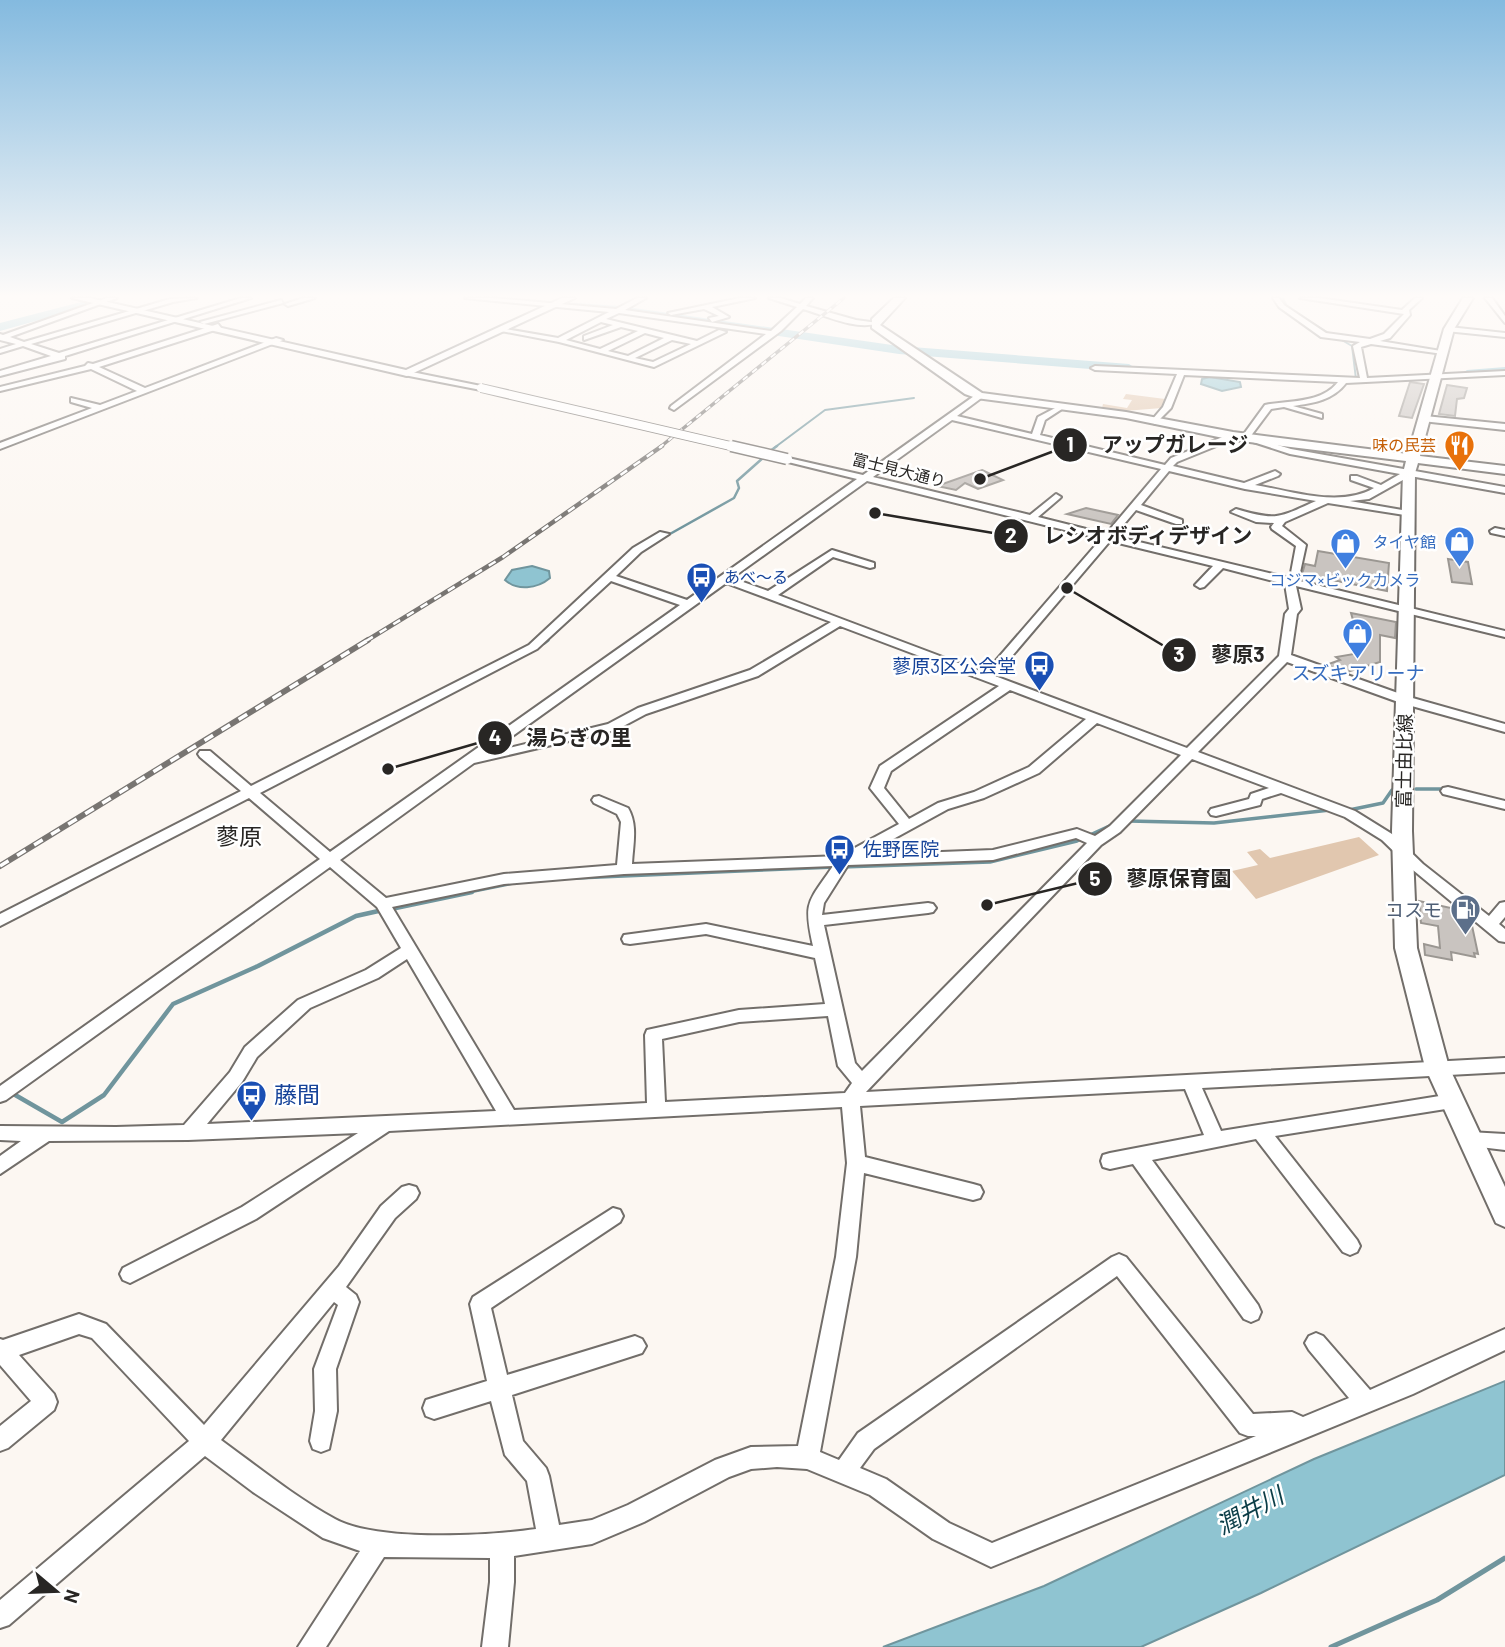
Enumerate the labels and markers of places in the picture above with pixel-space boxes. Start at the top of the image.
callout: アップガレージ [1053,424,1263,466]
restaurant icon: 味の民芸 [1442,428,1476,472]
place label: 味の民芸 [1372,435,1436,454]
callout: レシオボディデザイン [994,515,1267,557]
shop icon: タイヤ館 [1442,525,1476,569]
shop icon: コジマ×ビックカメラ [1328,526,1362,570]
place label: タイヤ館 [1372,532,1436,551]
bus stop icon: あべ〜る [684,560,718,604]
place label: あべ〜る [724,567,788,586]
place label: コジマ×ビックカメラ [1270,570,1420,589]
shop icon: スズキアリーナ [1341,617,1375,661]
callout: 蓼原3 [1162,634,1278,676]
bus stop icon: 蓼原3区公会堂 [1022,649,1056,693]
place label: 蓼原3区公会堂 [892,654,1016,677]
place label: スズキアリーナ [1291,661,1425,684]
callout: 湯らぎの里 [478,717,646,759]
bus stop icon: 佐野医院 [823,832,857,876]
place label: 佐野医院 [863,837,939,860]
callout: 蓼原保育園 [1078,858,1246,900]
fuel station icon: コスモ [1448,893,1482,937]
place label: コスモ [1385,898,1442,921]
bus stop icon: 藤間 [234,1078,268,1122]
place label: 藤間 [274,1080,320,1108]

